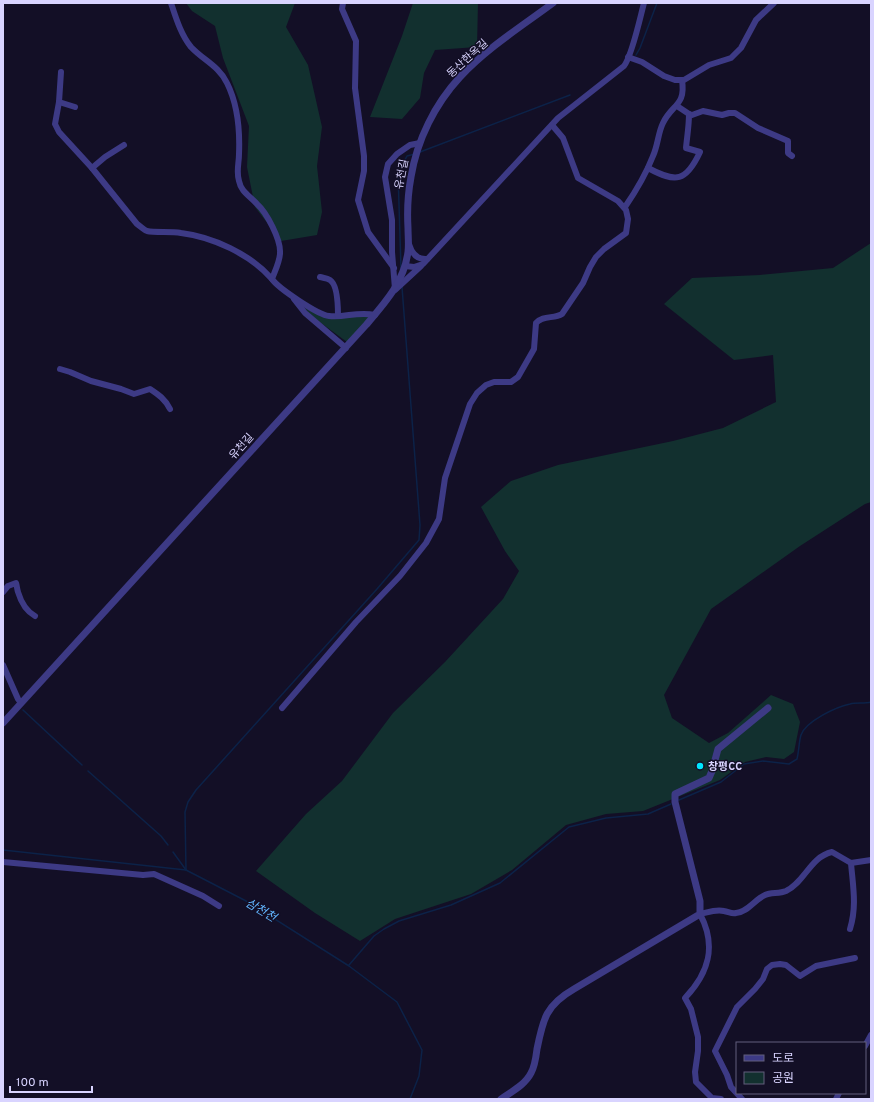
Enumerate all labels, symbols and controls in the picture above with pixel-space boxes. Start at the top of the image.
street label: 동산한옥길 [444,37,491,81]
street label: 유천길 [392,158,412,190]
street label: 유천길 [226,431,257,463]
place label: 창평CC [708,760,742,774]
marker: 창평CC [695,761,705,771]
water label: 삼천천 [242,895,280,927]
legend [736,1042,866,1094]
text: 도로 [772,1051,794,1067]
scale bar [10,1068,92,1094]
text: 공원 [772,1071,794,1087]
text: 100 m [16,1075,49,1091]

